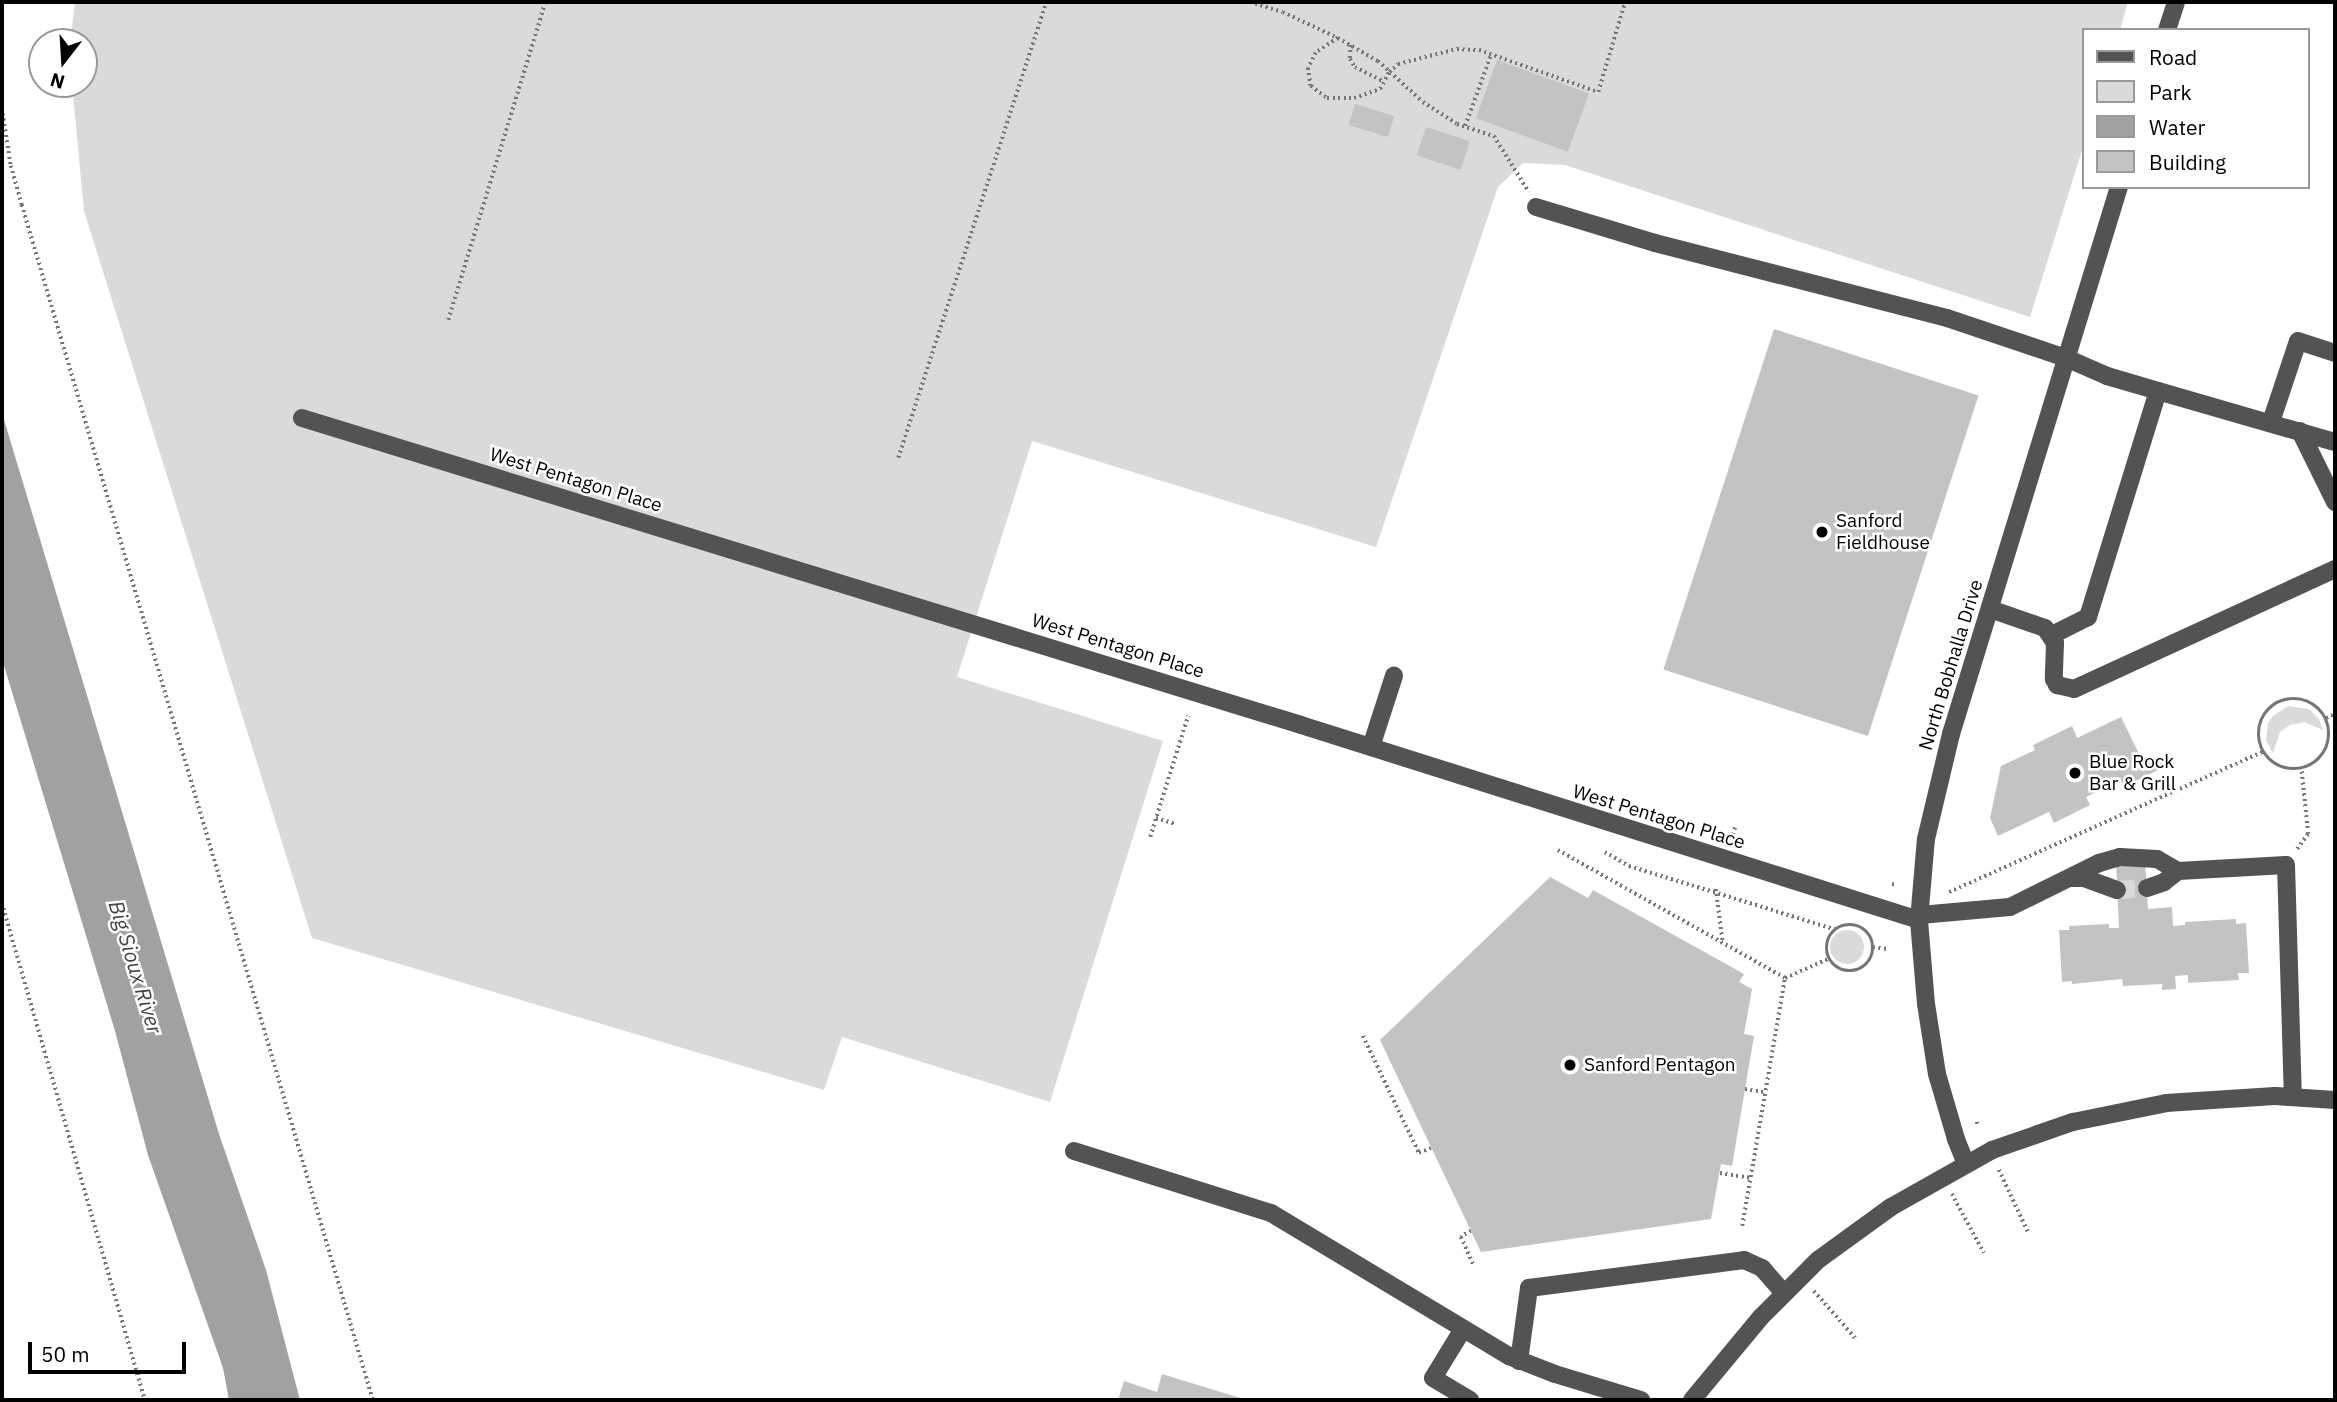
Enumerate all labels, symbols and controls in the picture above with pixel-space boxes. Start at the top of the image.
north arrow [28,28,98,98]
legend [2082,28,2309,189]
text: Road [2149,43,2197,71]
text: N [47,68,68,95]
text: Park [2149,78,2192,106]
text: Water [2149,113,2205,141]
text: Building [2149,148,2226,176]
street label: West Pentagon Place [487,443,665,517]
place label: Sanford Fieldhouse [1836,510,1930,554]
marker: Sanford Fieldhouse [1814,524,1830,540]
street label: North Bobhalla Drive [1914,577,1988,753]
street label: West Pentagon Place [1029,609,1207,683]
place label: Blue Rock Bar & Grill [2089,751,2176,795]
marker: Blue Rock Bar & Grill [2067,765,2083,781]
street label: West Pentagon Place [1570,780,1748,854]
water label: Big Sioux River [104,897,168,1037]
place label: Sanford Pentagon [1584,1054,1736,1076]
marker: Sanford Pentagon [1562,1057,1578,1073]
scale bar [32,1328,189,1372]
text: 50 m [41,1340,90,1368]

